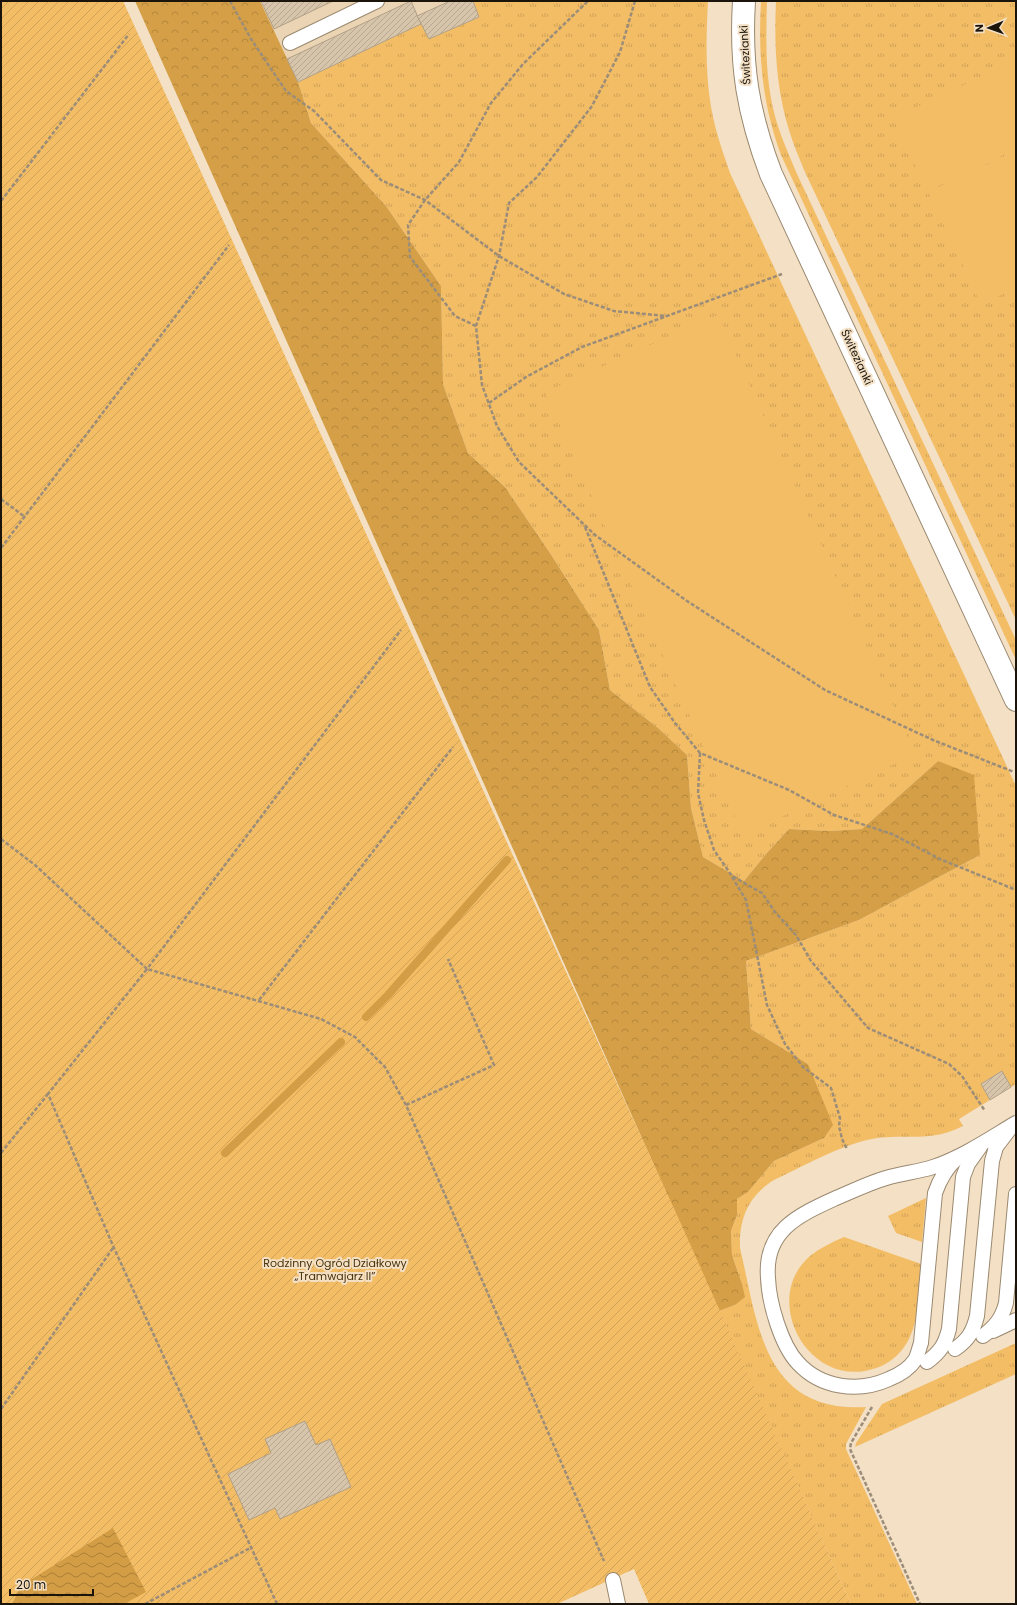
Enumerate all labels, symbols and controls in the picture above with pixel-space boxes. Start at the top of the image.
north arrow [969,8,1009,48]
text: N [971,24,987,33]
street label: Świtezianki [735,25,755,85]
street label: Świtezianki [837,327,877,388]
park label: Rodzinny Ogród Działkowy „Tramwajarz II” [263,1255,407,1284]
scale bar [10,1571,93,1597]
text: 20 m [16,1576,46,1593]

